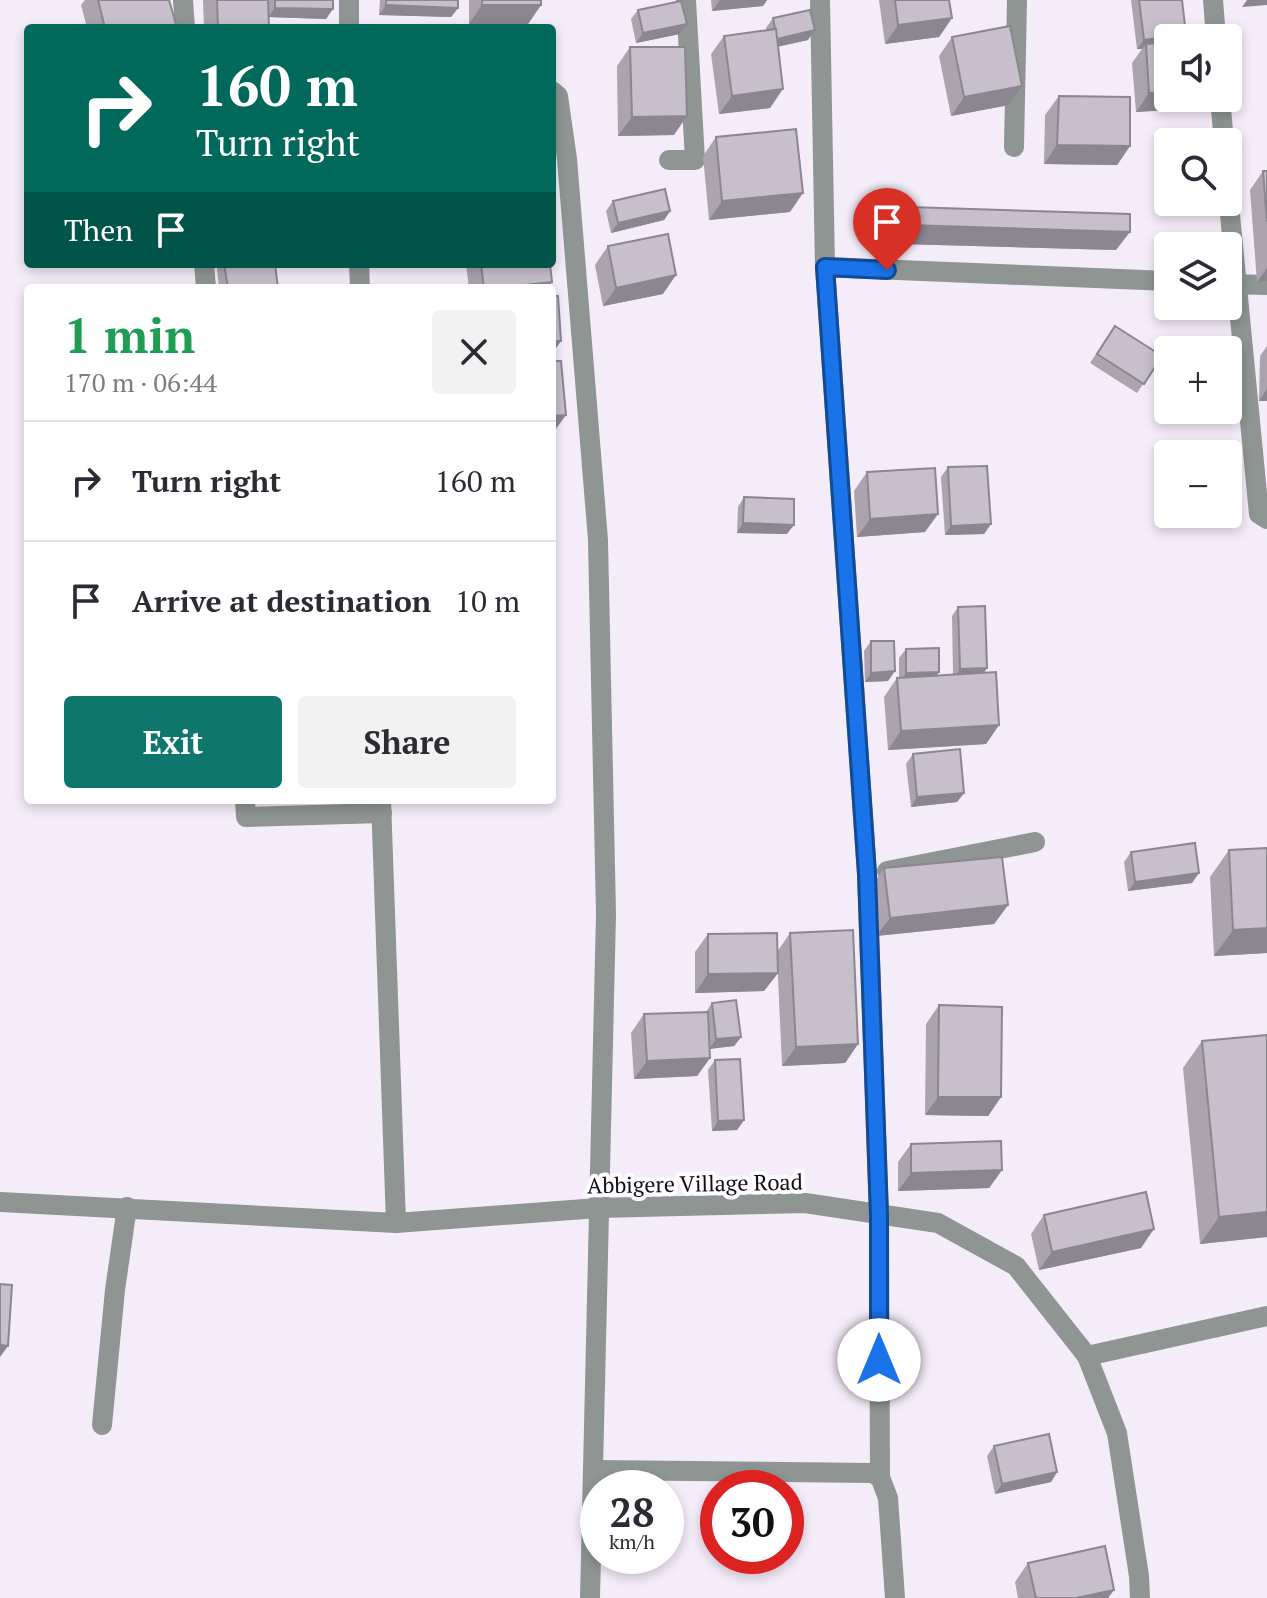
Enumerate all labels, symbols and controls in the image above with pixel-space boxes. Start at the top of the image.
map controls [1154,24,1242,528]
button: sound [1154,24,1242,112]
text: 160 m [196,48,358,122]
icon: right [64,56,168,160]
text: Turn right [196,119,360,166]
button: search [1154,128,1242,216]
pin [853,188,921,270]
icon: arrive [865,200,909,244]
icon: arrive [149,208,193,252]
text: Then [64,210,133,250]
button: layers [1154,232,1242,320]
text: 1 min [64,303,195,367]
button: close [432,310,516,394]
button: + [1154,336,1242,424]
text: 170 m · 06:44 [64,365,217,399]
button: − [1154,440,1242,528]
icon: right [64,459,108,503]
text: Turn right [132,461,281,501]
text: 160 m [435,461,516,501]
icon: arrive [64,579,108,623]
text: Arrive at destination [132,581,431,621]
text: 10 m [455,581,520,621]
button: Exit [64,696,282,788]
button: Share [298,696,516,788]
street label: Abbigere Village Road [587,1167,803,1199]
position arrow [837,1318,921,1402]
speed limit sign: 30 [700,1470,804,1574]
text: 28 [609,1485,655,1538]
text: km/h [609,1528,655,1555]

